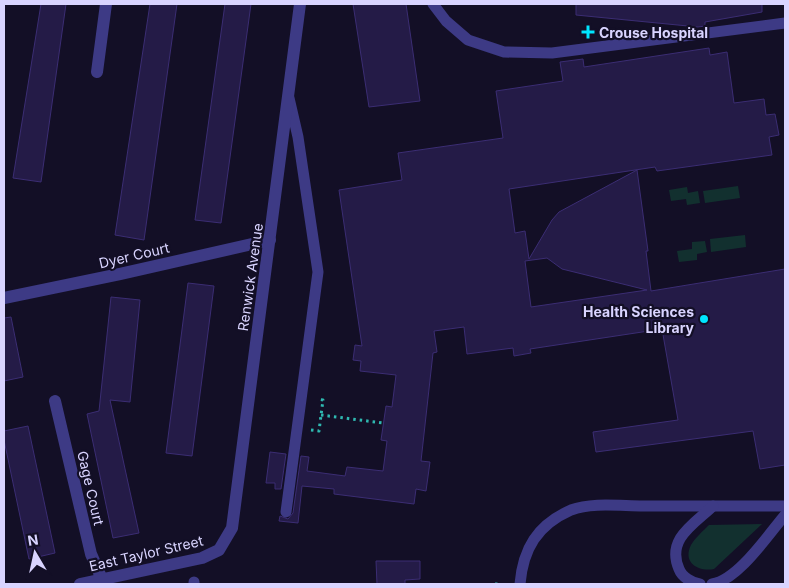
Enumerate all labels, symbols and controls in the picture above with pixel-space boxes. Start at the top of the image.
place label: Crouse Hospital [599,24,708,41]
marker: Crouse Hospital [581,25,595,39]
street label: Renwick Avenue [234,222,266,332]
street label: Dyer Court [97,239,171,271]
place label: Health Sciences Library [583,303,695,336]
marker: Health Sciences Library [698,313,710,325]
street label: Gage Court [74,449,108,527]
north arrow [10,528,60,578]
text: N [26,530,39,549]
street label: East Taylor Street [87,532,205,574]

